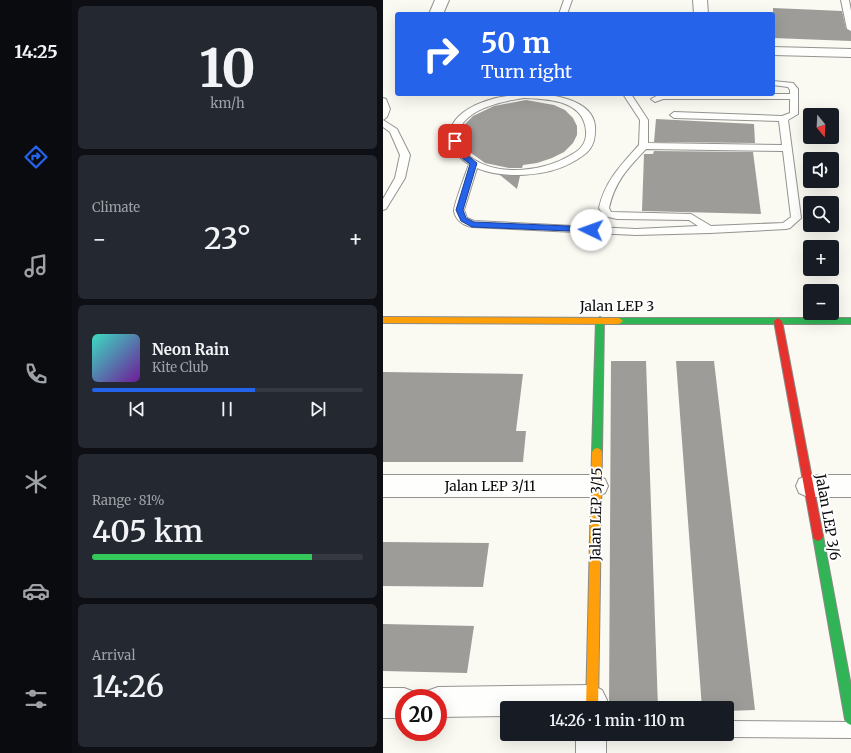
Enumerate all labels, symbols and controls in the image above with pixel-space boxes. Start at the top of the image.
text: 50 m [481,25,550,61]
icon: right [415,28,467,80]
text: 10 [199,36,256,101]
text: 14:25 [14,40,58,63]
text: Turn right [481,60,572,83]
text: km/h [210,95,245,112]
north arrow [803,108,839,144]
map controls [803,108,839,320]
pin [438,124,472,158]
icon: arrive [444,130,466,152]
icon: directions [22,143,50,171]
button: sound [803,152,839,188]
button: search [803,196,839,232]
text: Climate [92,199,140,216]
position arrow [570,209,612,251]
text: 23° [204,219,251,257]
text: − [92,225,107,253]
text: + [348,225,363,253]
button: + [803,240,839,276]
icon: music [22,252,50,280]
button: − [803,284,839,320]
street label: Jalan LEP 3 [579,297,654,315]
text: Neon Rain [152,340,229,359]
text: Kite Club [152,359,208,376]
icon: phone [22,360,50,388]
icon: previous [126,398,148,420]
icon: pause [216,398,238,420]
icon: next [307,398,329,420]
street label: Jalan LEP 3/15 [586,467,606,562]
icon: climate [22,468,50,496]
street label: Jalan LEP 3/6 [811,472,844,561]
street label: Jalan LEP 3/11 [443,477,536,495]
text: Range · 81% [92,492,165,509]
text: 405 km [92,512,203,550]
icon: car [22,577,50,605]
text: Arrival [92,647,135,664]
text: 14:26 [92,667,164,705]
icon: filters [22,685,50,713]
speed limit sign: 20 [395,689,447,741]
text: 14:26 · 1 min · 110 m [549,711,685,730]

